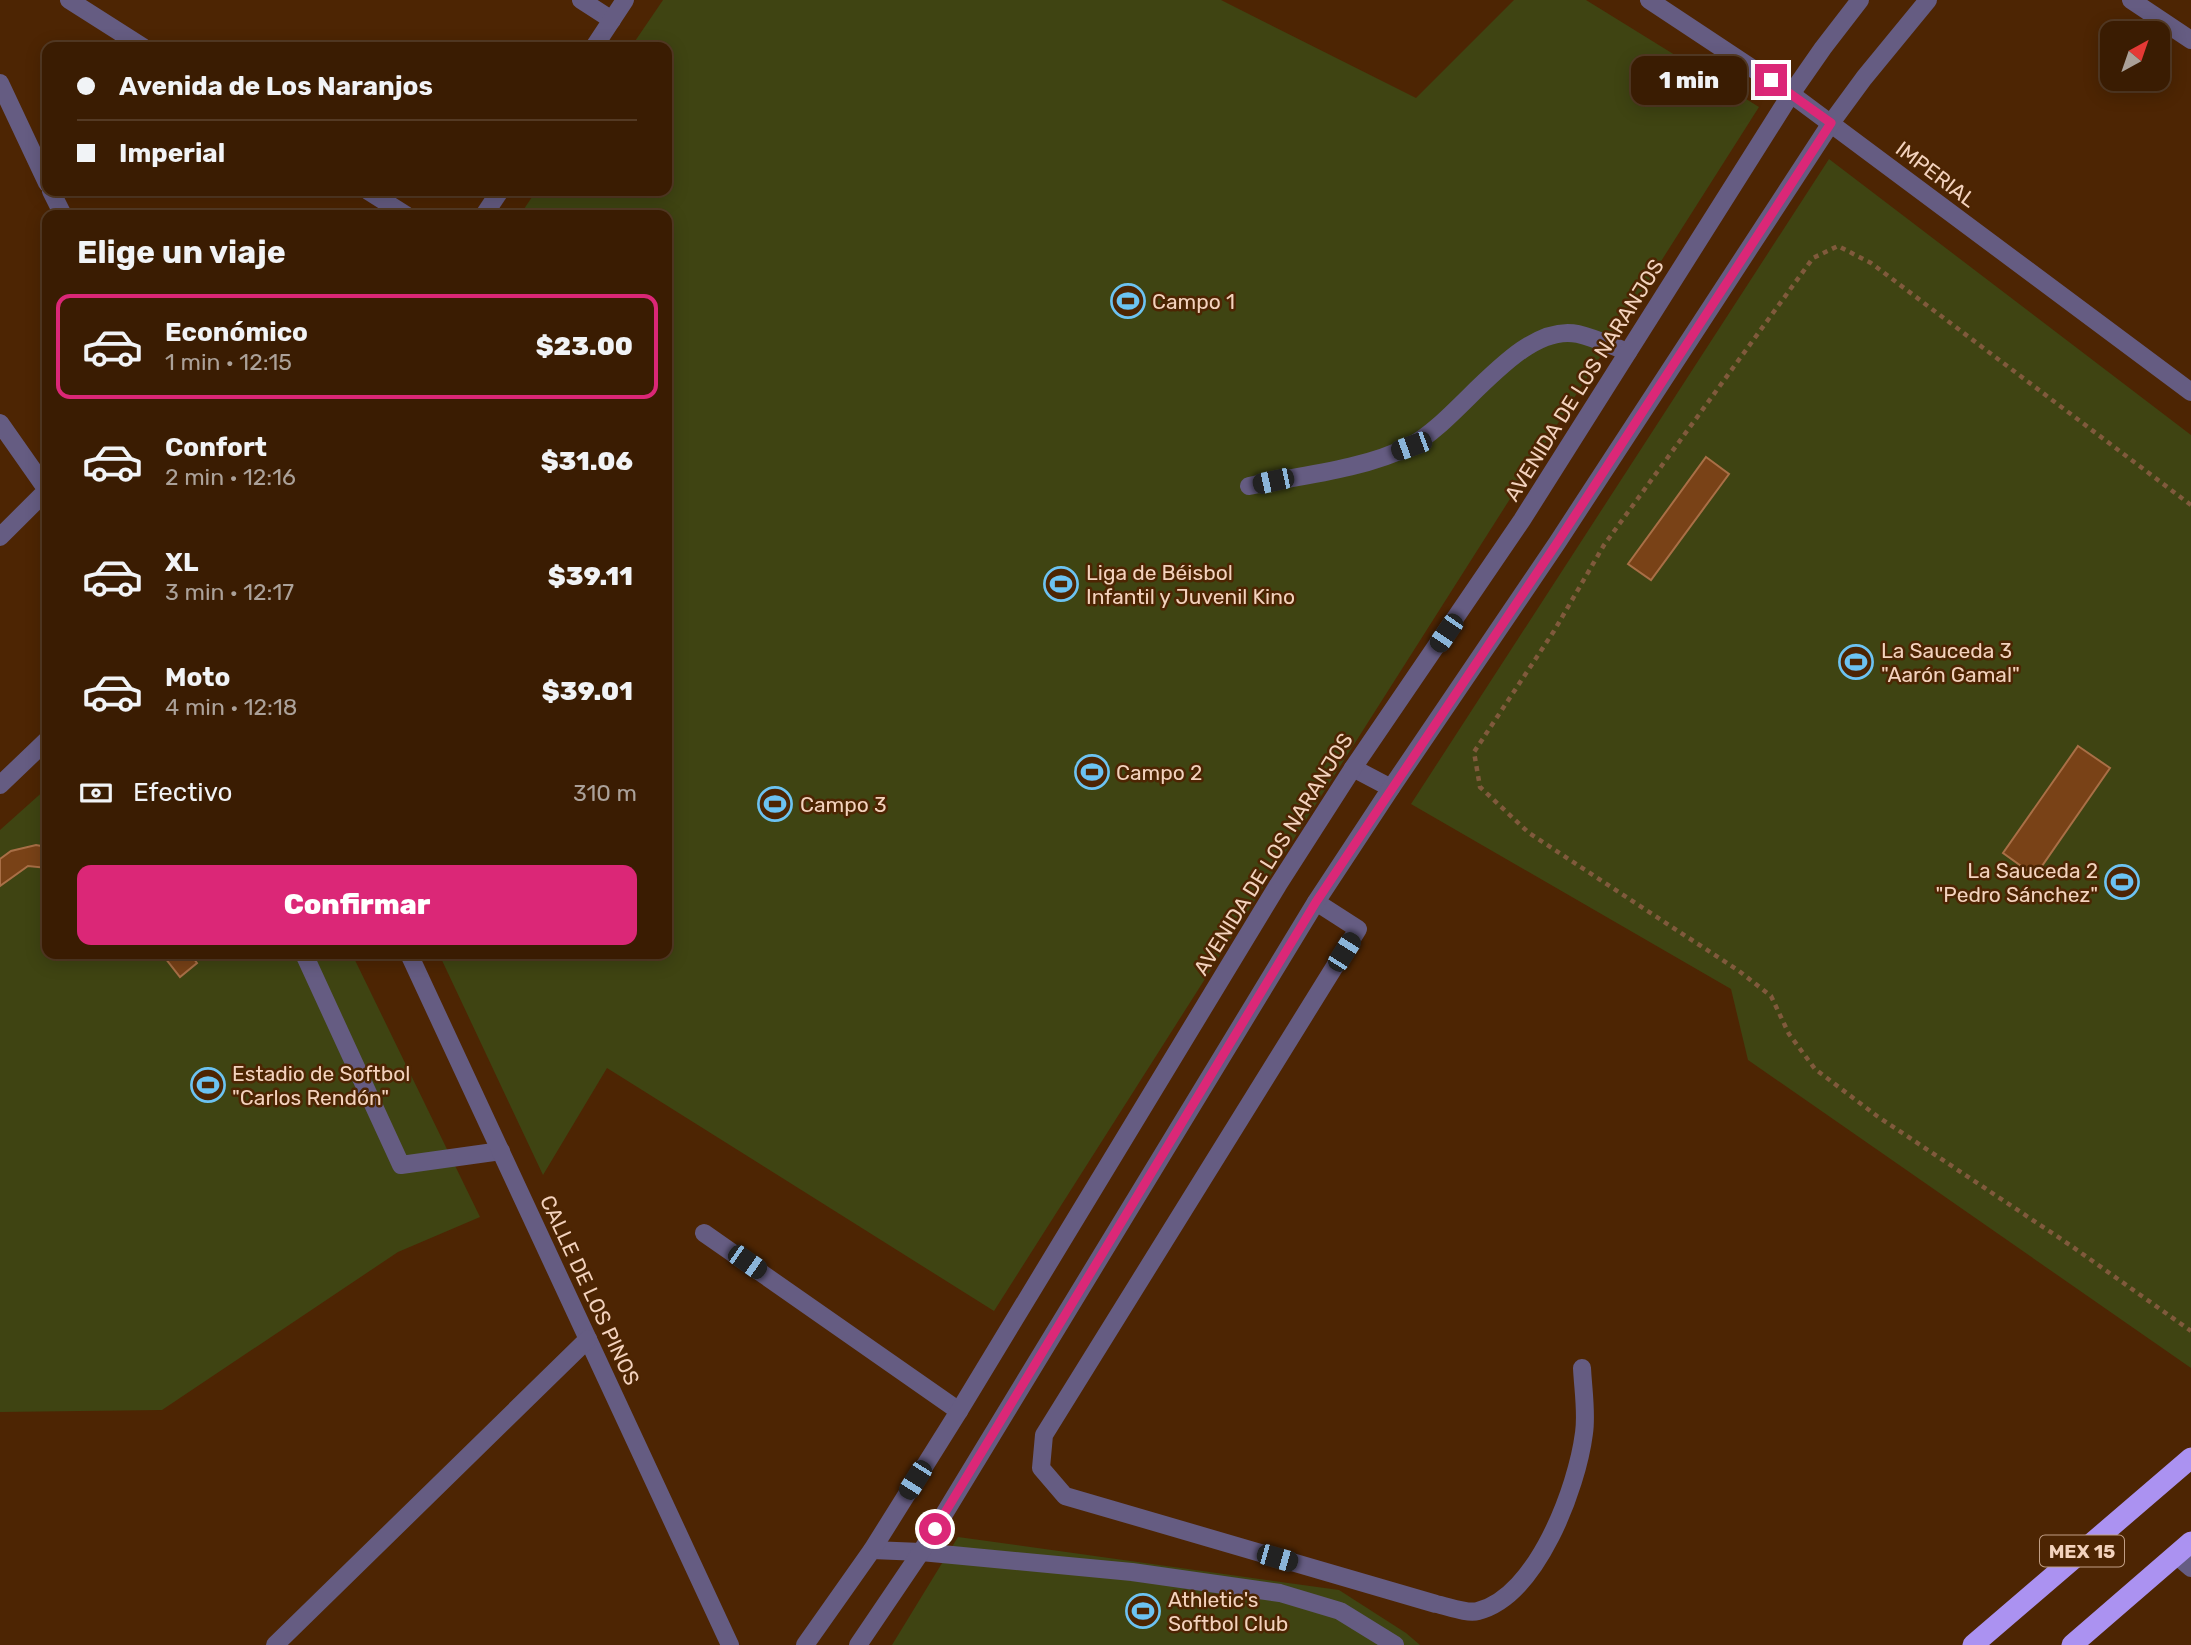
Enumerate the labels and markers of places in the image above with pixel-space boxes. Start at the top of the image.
sports icon: Campo 1 [1109,282,1147,320]
place label: Campo 1 [1152,289,1235,314]
place label: Liga de Béisbol Infantil y Juvenil Kino [1086,560,1295,609]
sports icon: Liga de Béisbol Infantil y Juvenil Kino [1042,565,1080,603]
place label: La Sauceda 3 "Aarón Gamal" [1881,638,2020,687]
sports icon: La Sauceda 3 "Aarón Gamal" [1837,643,1875,681]
sports icon: Campo 2 [1073,753,1111,791]
place label: Campo 2 [1116,760,1202,785]
sports icon: Campo 3 [756,785,794,823]
place label: Campo 3 [800,792,887,817]
place label: La Sauceda 2 "Pedro Sánchez" [1936,858,2098,907]
sports icon: La Sauceda 2 "Pedro Sánchez" [2103,863,2141,901]
place label: Estadio de Softbol "Carlos Rendón" [232,1061,410,1110]
sports icon: Estadio de Softbol "Carlos Rendón" [189,1066,227,1104]
place label: Athletic's Softbol Club [1168,1587,1288,1636]
sports icon: Athletic's Softbol Club [1124,1592,1162,1630]

